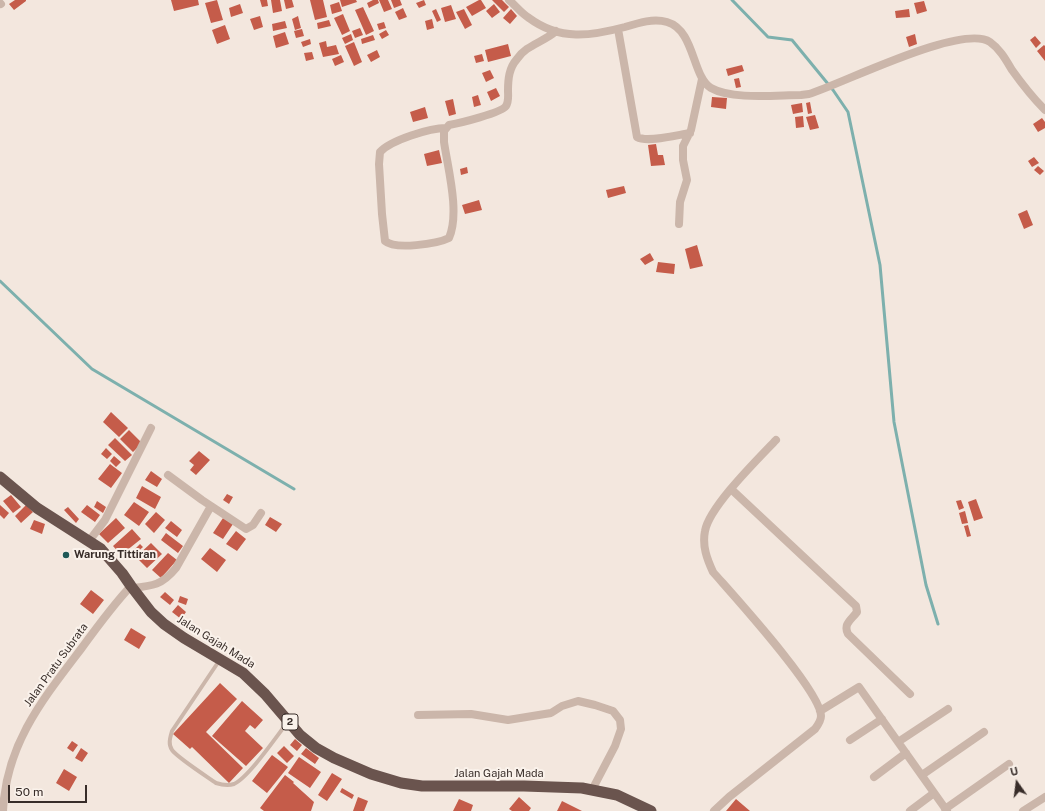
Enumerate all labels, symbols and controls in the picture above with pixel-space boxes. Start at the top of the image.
place label: Warung Tittiran [74,548,156,562]
marker: Warung Tittiran [61,550,71,560]
street label: Jalan Gajah Mada [175,613,257,671]
street label: Jalan Pratu Subrata [21,621,91,709]
road number: 2 [282,714,298,730]
north arrow [997,763,1037,803]
text: U [1009,765,1019,778]
street label: Jalan Gajah Mada [454,767,544,781]
scale bar [10,777,89,803]
text: 50 m [15,785,43,799]

